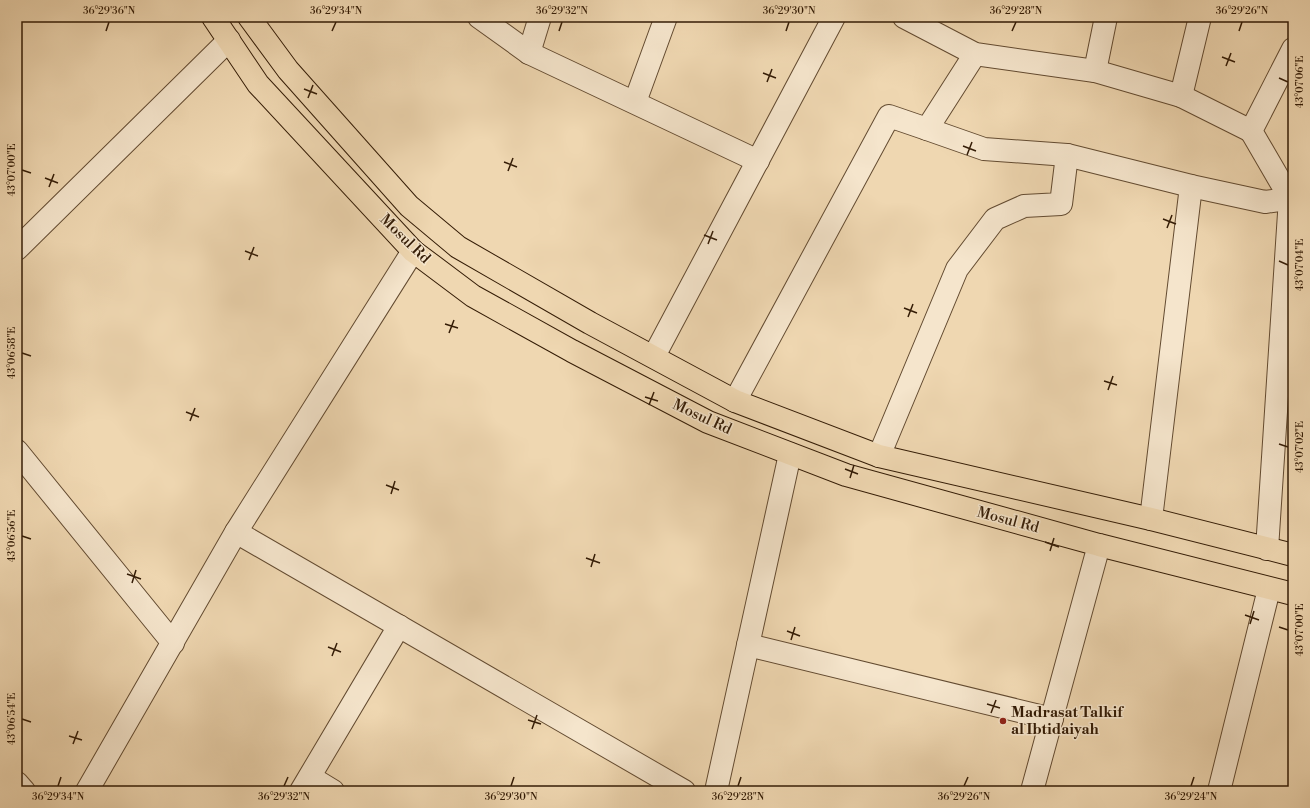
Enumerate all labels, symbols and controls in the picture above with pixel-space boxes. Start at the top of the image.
text: 36°29'36"N [83,5,136,17]
text: 36°29'34"N [310,5,363,17]
text: 36°29'32"N [536,5,588,17]
text: 36°29'30"N [763,5,816,17]
text: 36°29'28"N [990,5,1043,17]
text: 36°29'26"N [1216,5,1269,17]
text: 43°07'06"E [1294,56,1306,108]
text: 43°07'00"E [6,143,18,197]
street label: Mosul Rd [376,210,435,268]
text: 43°07'04"E [1294,239,1306,291]
text: 43°06'58"E [6,327,18,379]
street label: Mosul Rd [669,395,735,439]
text: 43°07'02"E [1294,421,1306,473]
street label: Mosul Rd [975,503,1041,537]
text: 43°06'56"E [6,510,18,562]
text: 43°07'00"E [1294,603,1306,657]
text: 43°06'54"E [6,693,18,745]
place label: Madrasat Talkif al Ibtidaiyah [1011,703,1124,739]
marker: Madrasat Talkif al Ibtidaiyah [998,716,1008,726]
text: 36°29'34"N [32,791,85,803]
text: 36°29'32"N [258,791,310,803]
text: 36°29'30"N [485,791,538,803]
text: 36°29'28"N [712,791,765,803]
text: 36°29'26"N [938,791,991,803]
text: 36°29'24"N [1165,791,1218,803]

